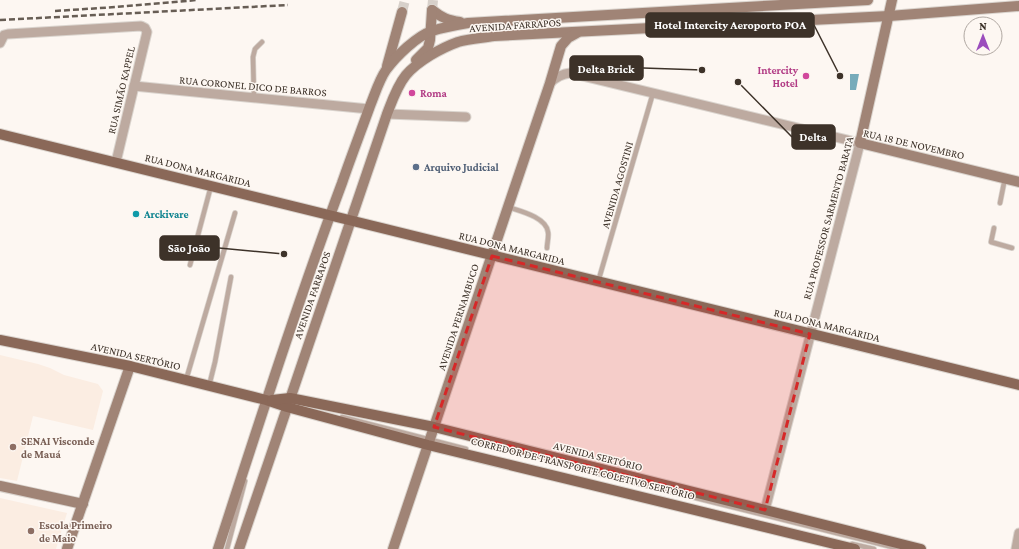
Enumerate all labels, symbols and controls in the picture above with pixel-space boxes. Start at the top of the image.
callout: Hotel Intercity Aeroporto POA [646,13,814,37]
street label: AVENIDA FARRAPOS [469,16,561,34]
north arrow [963,16,1003,56]
text: Hotel Intercity Aeroporto POA [654,18,807,32]
text: N [979,20,987,32]
street label: RUA SIMÃO KAPPEL [105,45,137,135]
callout: Delta Brick [570,56,643,80]
text: Delta Brick [578,62,635,76]
place label: Intercity Hotel [758,64,799,89]
marker: Intercity Hotel [801,71,811,81]
street label: RUA CORONEL DICO DE BARROS [179,74,327,98]
place label: Roma [420,87,448,99]
marker: Roma [407,88,417,98]
callout: Delta [792,125,835,149]
street label: RUA 18 DE NOVEMBRO [862,127,966,161]
text: Delta [799,130,827,144]
street label: RUA PROFESSOR SARMENTO BARATA [800,135,856,301]
street label: AVENIDA AGOSTINI [599,140,635,230]
street label: RUA DONA MARGARIDA [144,151,253,189]
place label: Arquivo Judicial [423,161,500,173]
marker: Arquivo Judicial [411,162,421,172]
place label: Arckivare [143,208,189,220]
marker: Arckivare [131,209,141,219]
street label: RUA DONA MARGARIDA [458,229,567,267]
callout: São João [160,236,219,260]
text: São João [168,241,210,255]
street label: AVENIDA FARRAPOS [291,250,333,340]
street label: AVENIDA PERNAMBUCO [435,262,481,372]
street label: RUA DONA MARGARIDA [773,306,882,344]
street label: AVENIDA SERTÓRIO [90,340,182,372]
street label: CORREDOR DE TRANSPORTE COLETIVO SERTÓRIO [470,434,696,502]
place label: SENAI Visconde de Mauá [21,435,95,460]
street label: AVENIDA SERTÓRIO [552,439,644,473]
marker: SENAI Visconde de Mauá [8,442,18,452]
place label: Escola Primeiro de Maio [39,519,112,544]
marker: Escola Primeiro de Maio [26,526,36,536]

